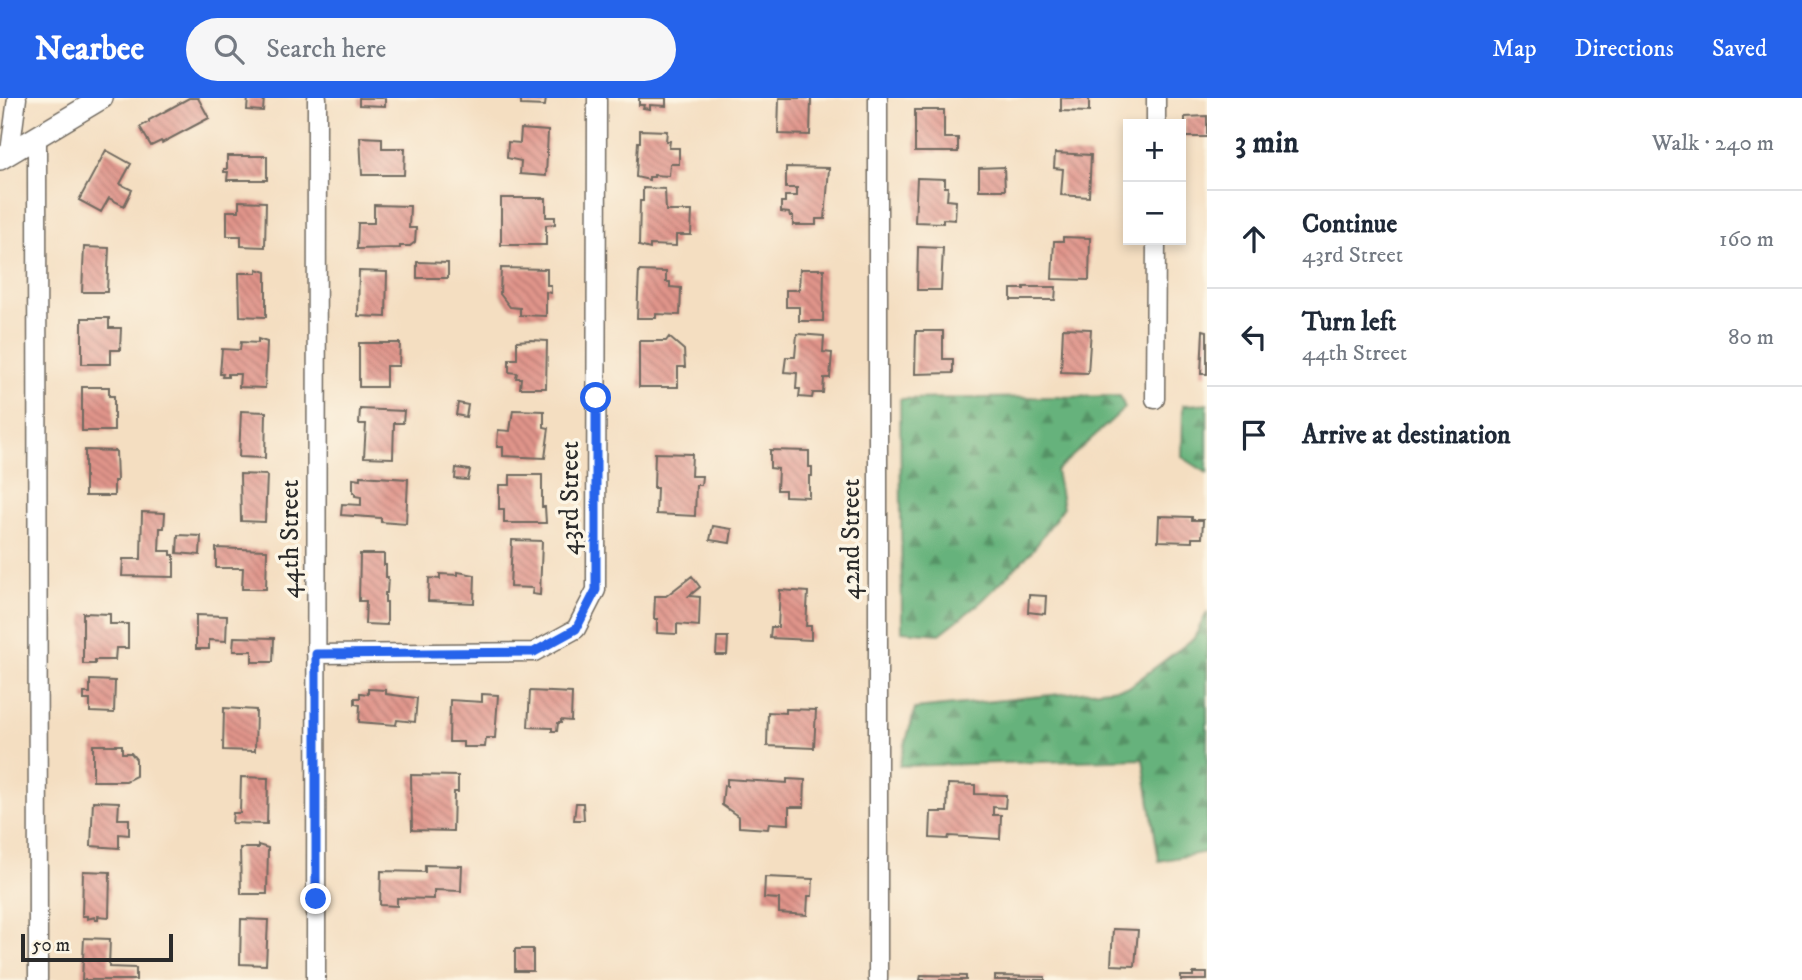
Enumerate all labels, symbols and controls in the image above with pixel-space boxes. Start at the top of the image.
search box [186,18,676,81]
text: Nearbee [35,29,144,70]
icon: search [210,30,248,68]
text: Search here [266,33,386,66]
text: Map [1492,34,1537,64]
text: Directions [1575,34,1674,64]
text: Saved [1712,34,1767,64]
map controls [1123,119,1186,245]
button: + [1123,119,1186,182]
text: 3 min [1235,125,1299,162]
text: Walk · 240 m [1652,129,1774,158]
button: − [1123,182,1186,245]
text: Continue [1302,208,1397,241]
icon: ahead [1235,220,1273,258]
text: 160 m [1719,225,1774,254]
text: 43rd Street [1302,241,1403,270]
text: Turn left [1302,306,1396,339]
icon: left [1235,318,1273,356]
text: 80 m [1728,323,1774,352]
text: 44th Street [1302,339,1407,368]
route start [580,382,611,413]
icon: arrive [1235,416,1273,454]
text: Arrive at destination [1302,419,1511,452]
street label: 43rd Street [554,441,587,555]
street label: 42nd Street [835,478,868,600]
street label: 44th Street [274,480,307,598]
route end [300,883,331,914]
scale bar [21,931,173,963]
text: 50 m [32,934,70,957]

